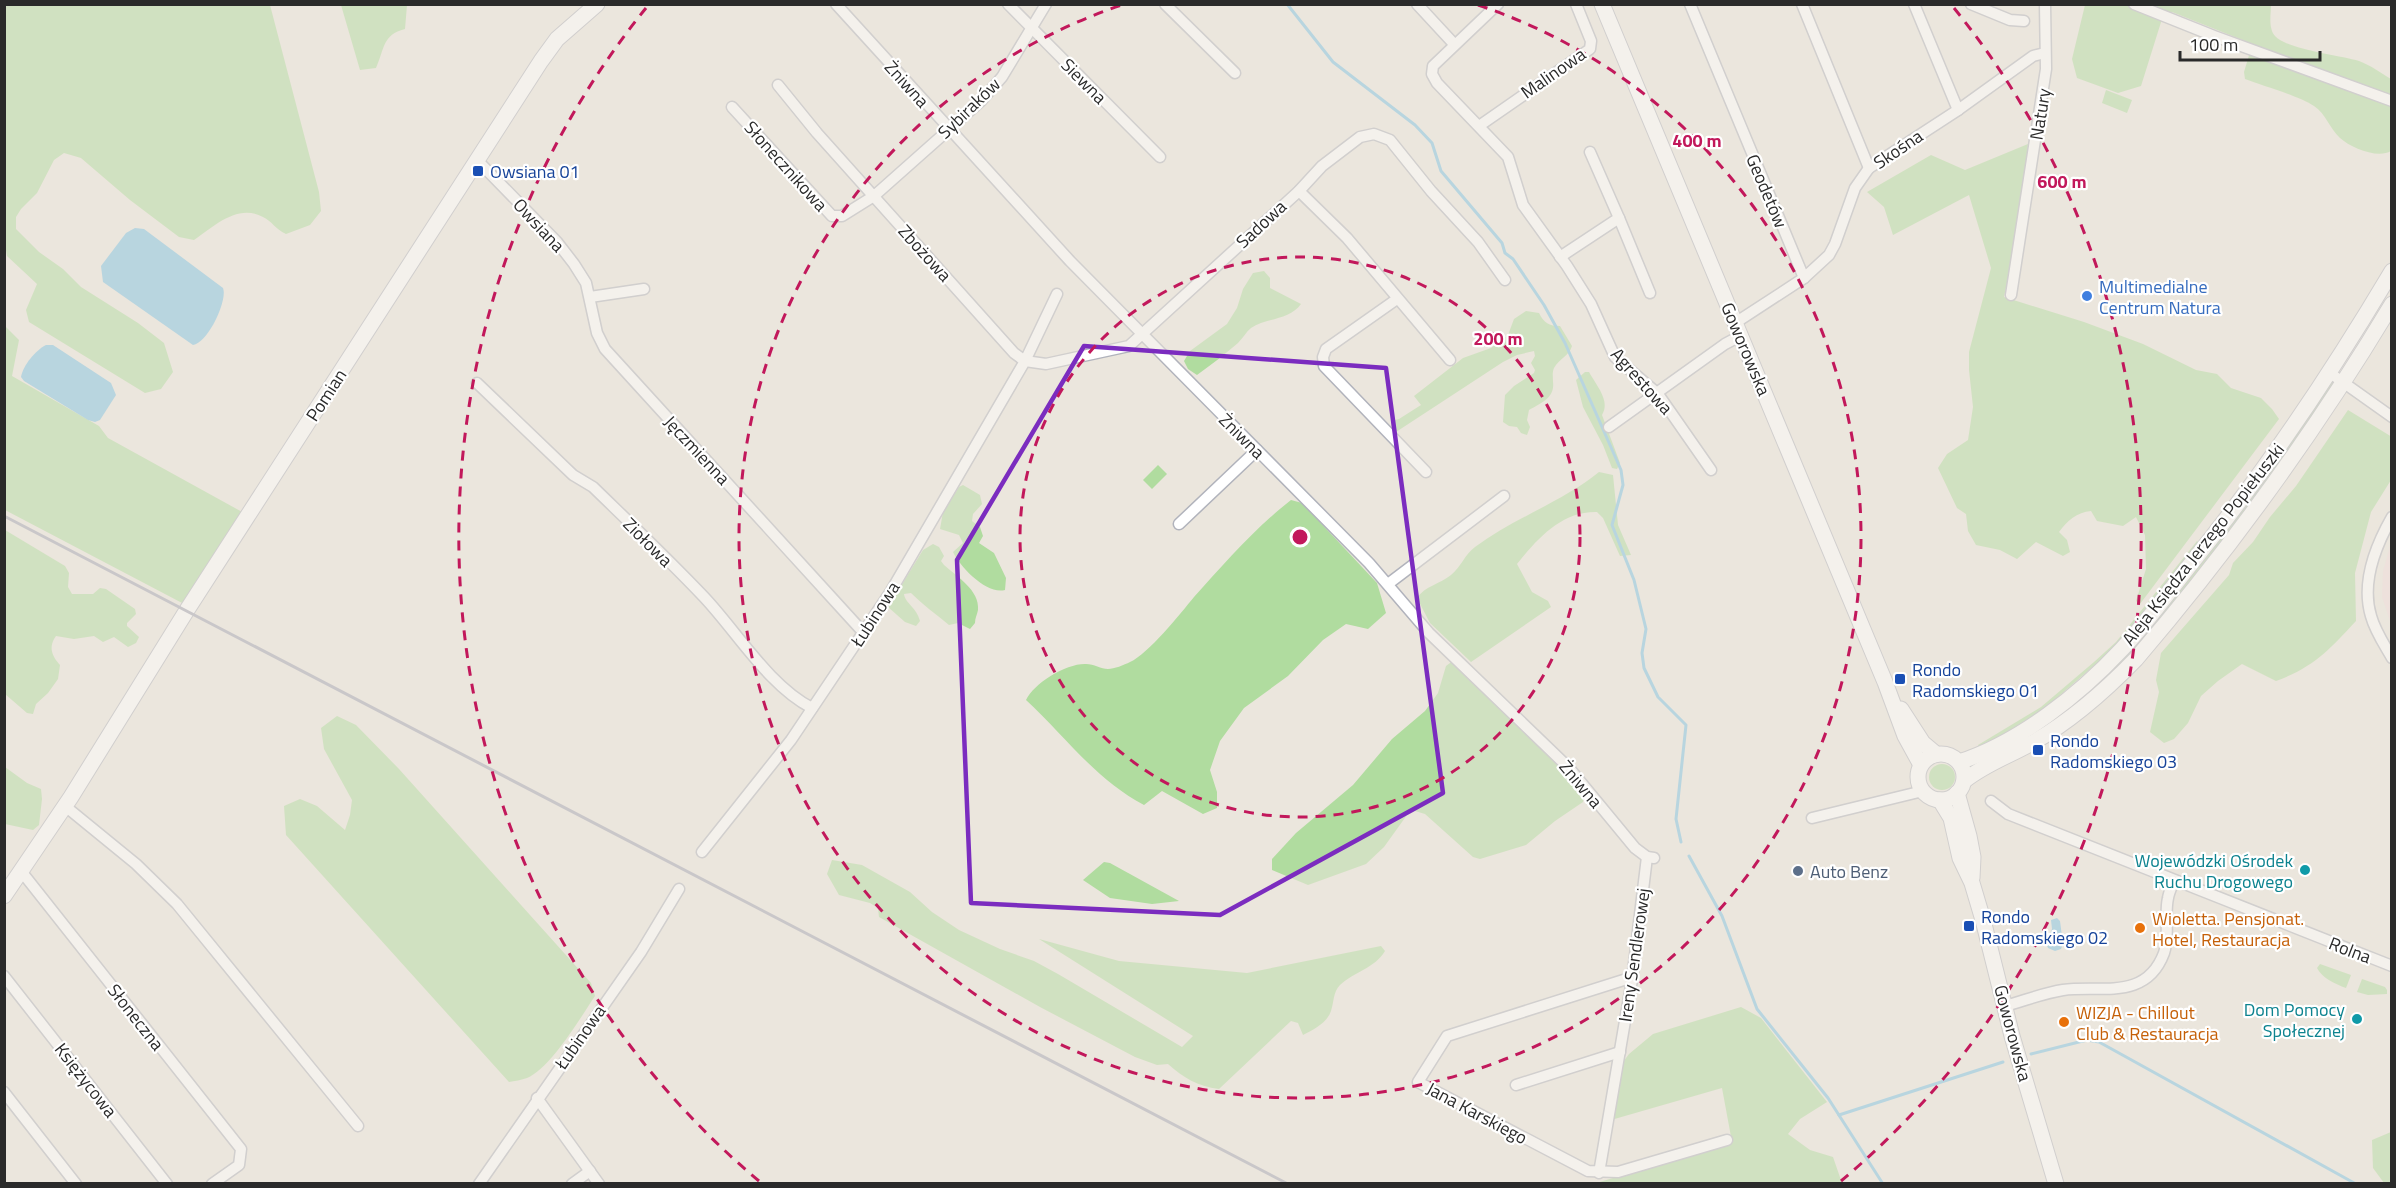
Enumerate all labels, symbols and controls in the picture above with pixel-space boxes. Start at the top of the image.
scale bar [2180,24,2320,62]
text: 100 m [2189,31,2238,58]
street label: Malinowa [1515,41,1591,105]
street label: Siewna [1055,52,1113,110]
street label: Żniwna [878,54,936,114]
street label: Sybiraków [931,71,1007,145]
street label: Natury [2023,86,2057,142]
street label: Słonecznikowa [738,115,834,217]
street label: Skośna [1868,123,1928,175]
text: 400 m [1672,127,1722,154]
street label: Geodetów [1739,150,1795,232]
place label: Owsiana 01 [490,158,580,185]
marker: Owsiana 01 [471,164,485,178]
text: 600 m [2037,168,2087,195]
street label: Owsiana [507,192,571,258]
street label: Sadowa [1230,194,1292,254]
street label: Zbożowa [892,218,958,288]
place label: Multimedialne Centrum Natura [2099,273,2221,321]
marker: Multimedialne Centrum Natura [2080,289,2094,303]
street label: Goworowska [1714,298,1778,400]
text: 200 m [1473,325,1523,352]
street label: Agrestowa [1605,342,1679,420]
street label: Pomian [299,363,353,427]
street label: Żniwna [1213,407,1271,465]
street label: Jęczmienna [658,409,736,491]
street label: Aleja Księdza Jerzego Popiełuszki [2115,437,2291,651]
street label: Ziołowa [617,511,679,573]
centre of rings [1290,527,1310,547]
street label: Łubinowa [843,576,906,653]
place label: Rondo Radomskiego 01 [1912,656,2039,704]
marker: Rondo Radomskiego 01 [1893,672,1907,686]
place label: Rondo Radomskiego 03 [2050,727,2177,775]
marker: Rondo Radomskiego 03 [2031,743,2045,757]
street label: Żniwna [1553,754,1609,814]
place label: Wojewódzki Ośrodek Ruchu Drogowego [2135,847,2293,895]
place label: Auto Benz [1810,858,1888,885]
marker: Wojewódzki Ośrodek Ruchu Drogowego [2298,863,2312,877]
marker: Auto Benz [1791,864,1805,878]
street label: Ireny Sendlerowej [1611,886,1657,1024]
place label: Rondo Radomskiego 02 [1981,903,2108,951]
place label: Wioletta. Pensjonat. Hotel, Restauracja [2152,905,2304,953]
marker: Rondo Radomskiego 02 [1962,919,1976,933]
marker: Wioletta. Pensjonat. Hotel, Restauracja [2133,921,2147,935]
street label: Rolna [2325,930,2375,970]
street label: Słoneczna [101,978,171,1056]
street label: Goworowska [1987,982,2039,1084]
place label: Dom Pomocy Społecznej [2244,996,2345,1044]
street label: Łubinowa [547,999,612,1076]
place label: WIZJA - Chillout Club & Restauracja [2076,999,2219,1047]
marker: Dom Pomocy Społecznej [2350,1012,2364,1026]
marker: WIZJA - Chillout Club & Restauracja [2057,1015,2071,1029]
street label: Księżycowa [48,1037,124,1123]
street label: Jana Karskiego [1422,1075,1532,1151]

